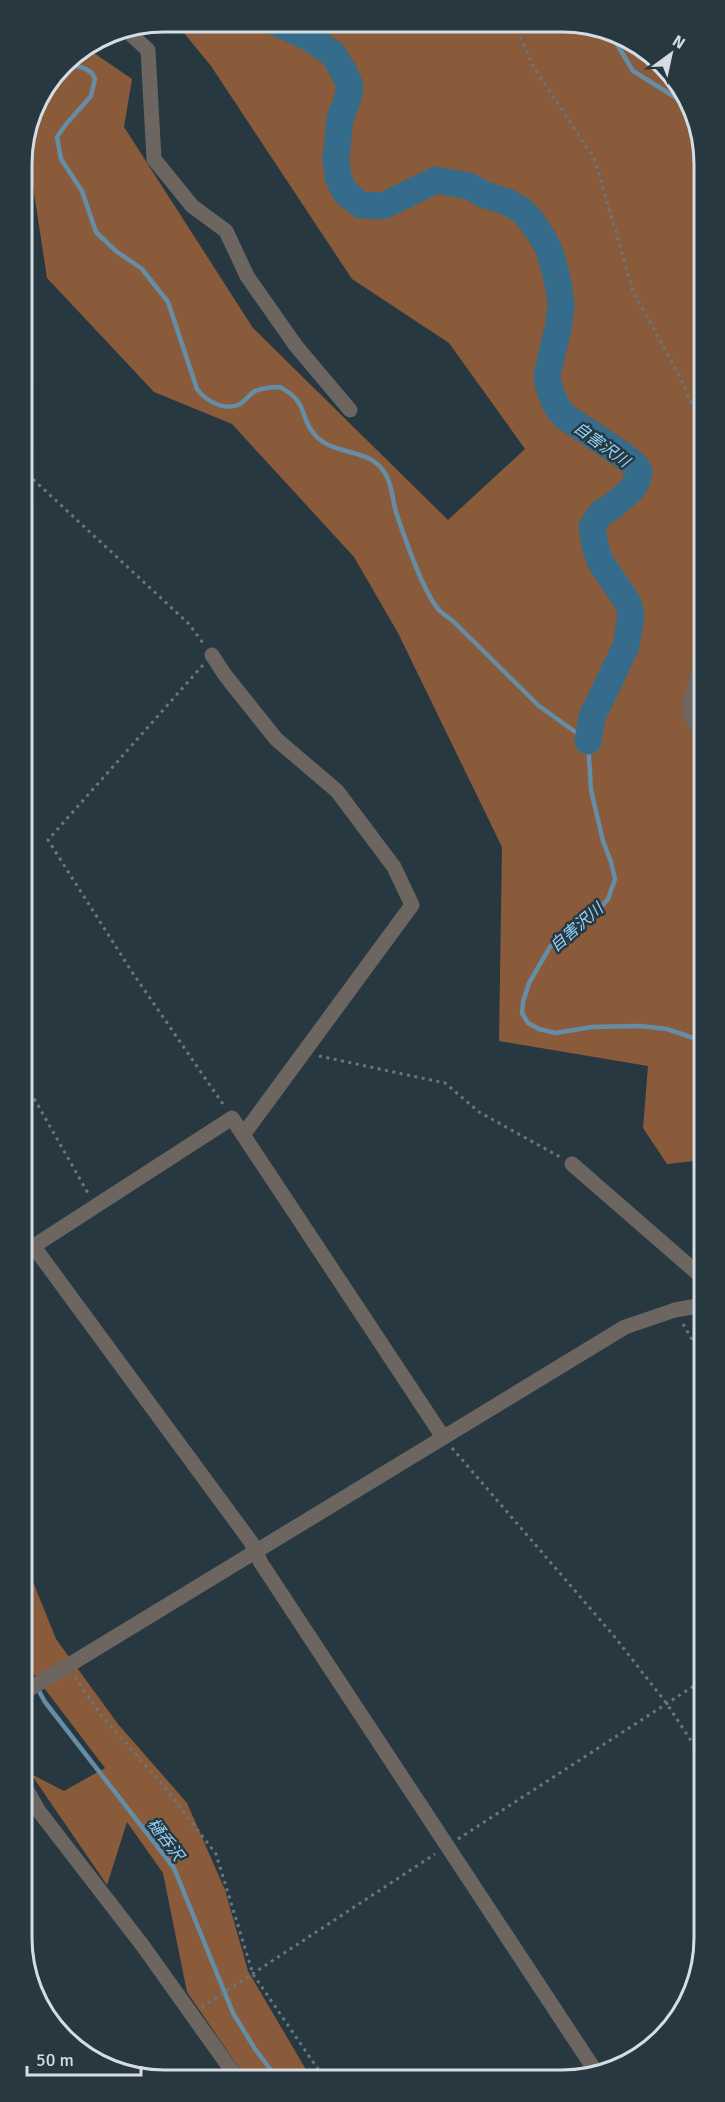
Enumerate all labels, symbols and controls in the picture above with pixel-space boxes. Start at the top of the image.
north arrow [641,24,701,84]
text: N [669,31,689,54]
water label: 自害沢川 [570,418,635,473]
water label: 自害沢川 [546,898,609,956]
water label: 樋呑沢 [143,1814,189,1866]
scale bar [27,2039,141,2077]
text: 50 m [36,2049,74,2071]

